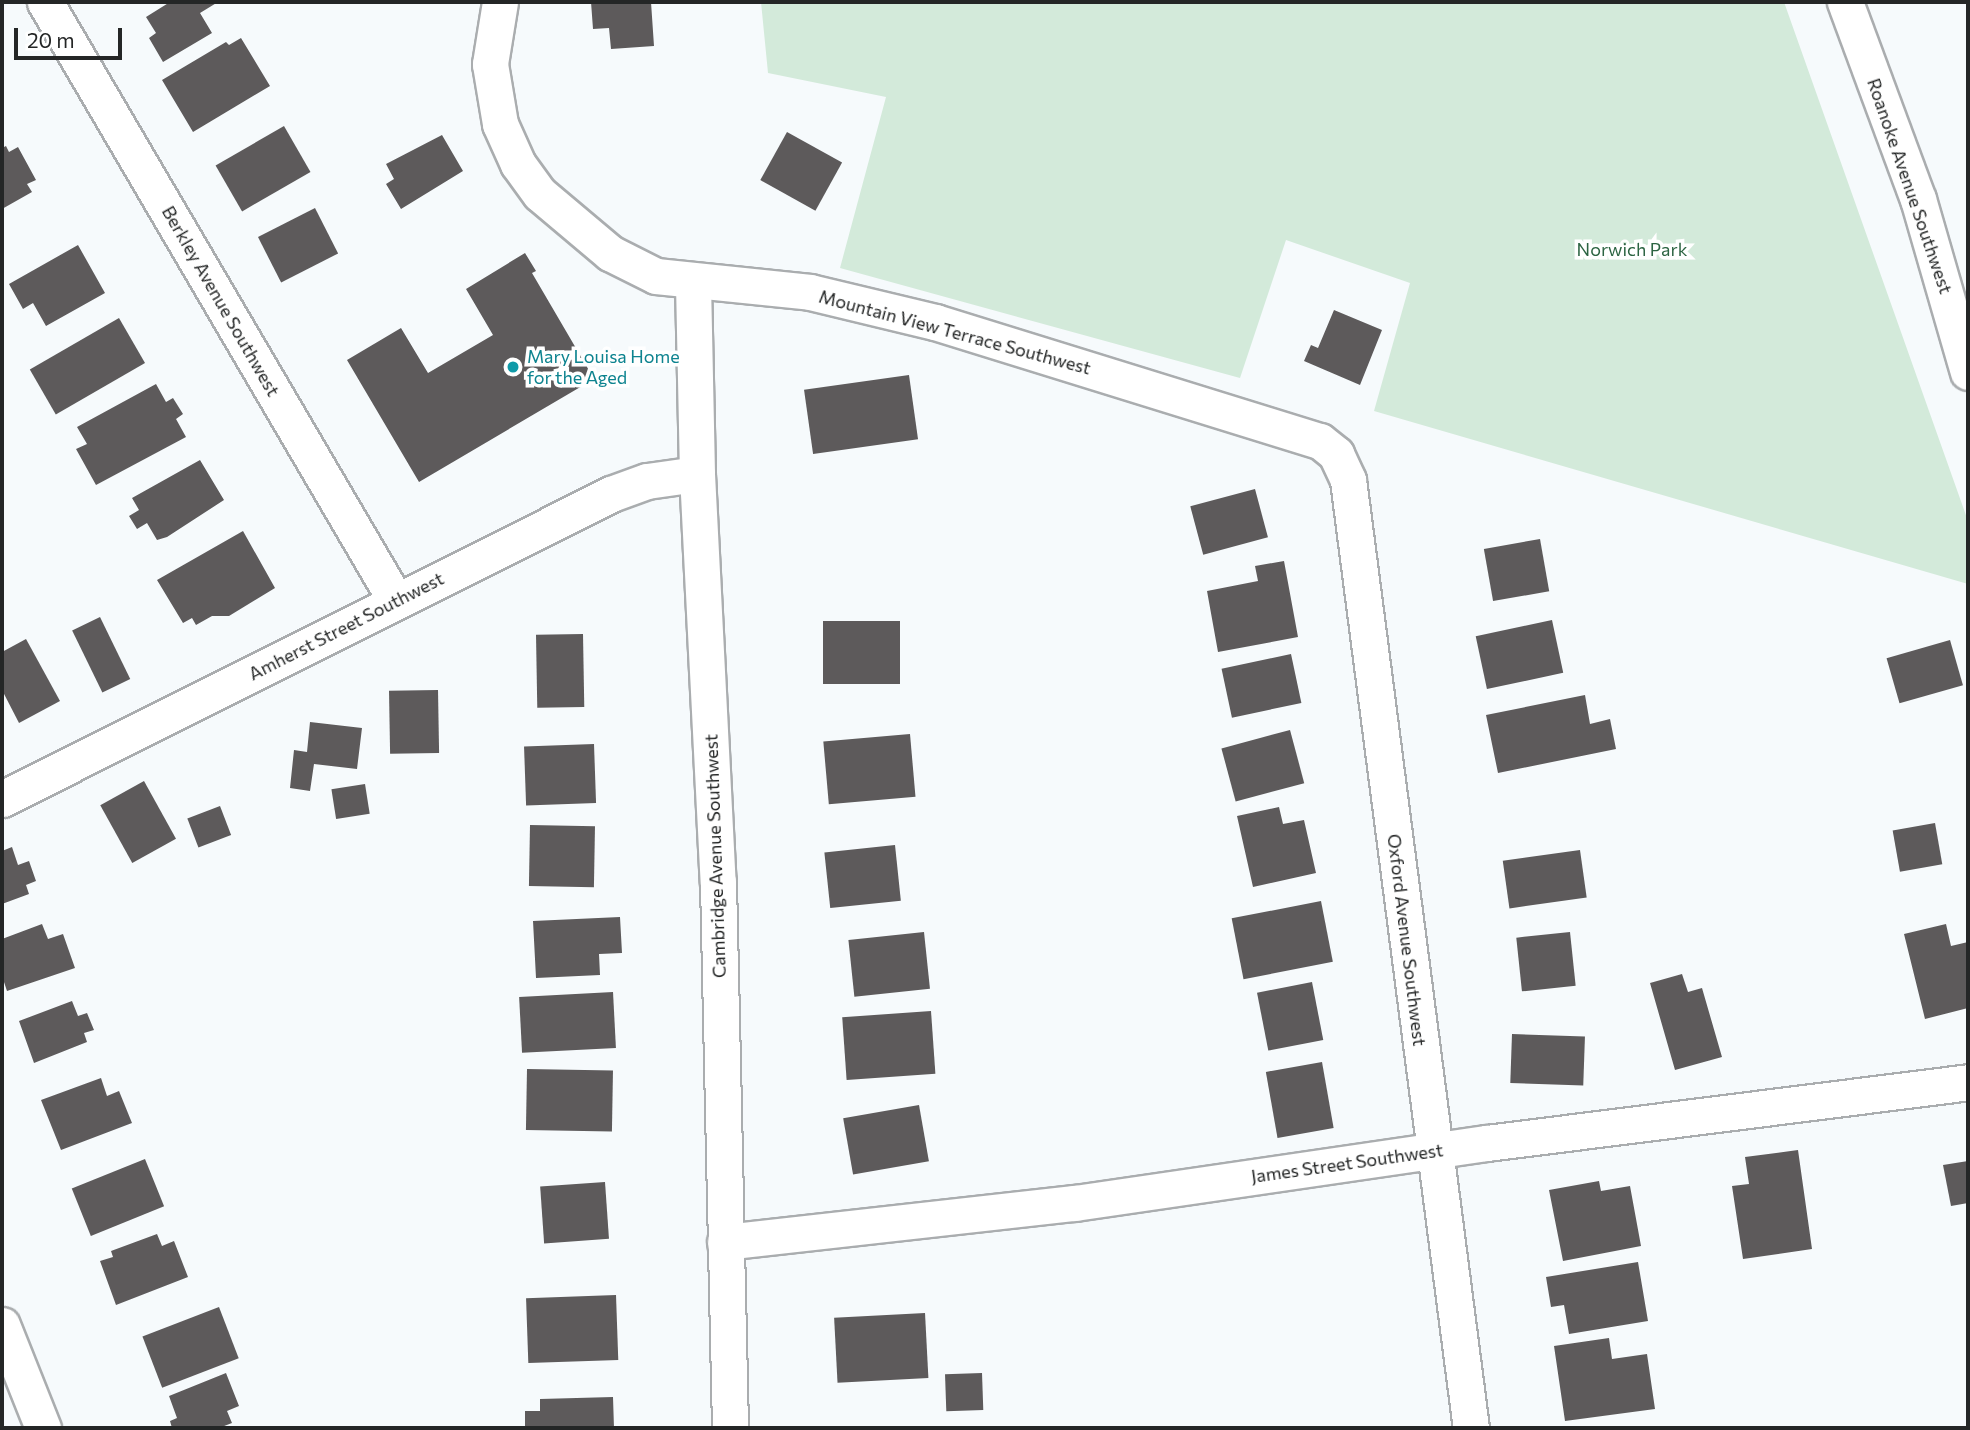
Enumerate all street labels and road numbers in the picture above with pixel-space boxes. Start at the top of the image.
street label: Roanoke Avenue Southwest [1863,75,1957,297]
street label: Berkley Avenue Southwest [158,202,284,400]
street label: Mountain View Terrace Southwest [817,285,1093,379]
street label: Amherst Street Southwest [245,567,447,685]
street label: Cambridge Avenue Southwest [700,734,730,978]
street label: Oxford Avenue Southwest [1383,833,1431,1047]
street label: James Street Southwest [1250,1139,1444,1187]

